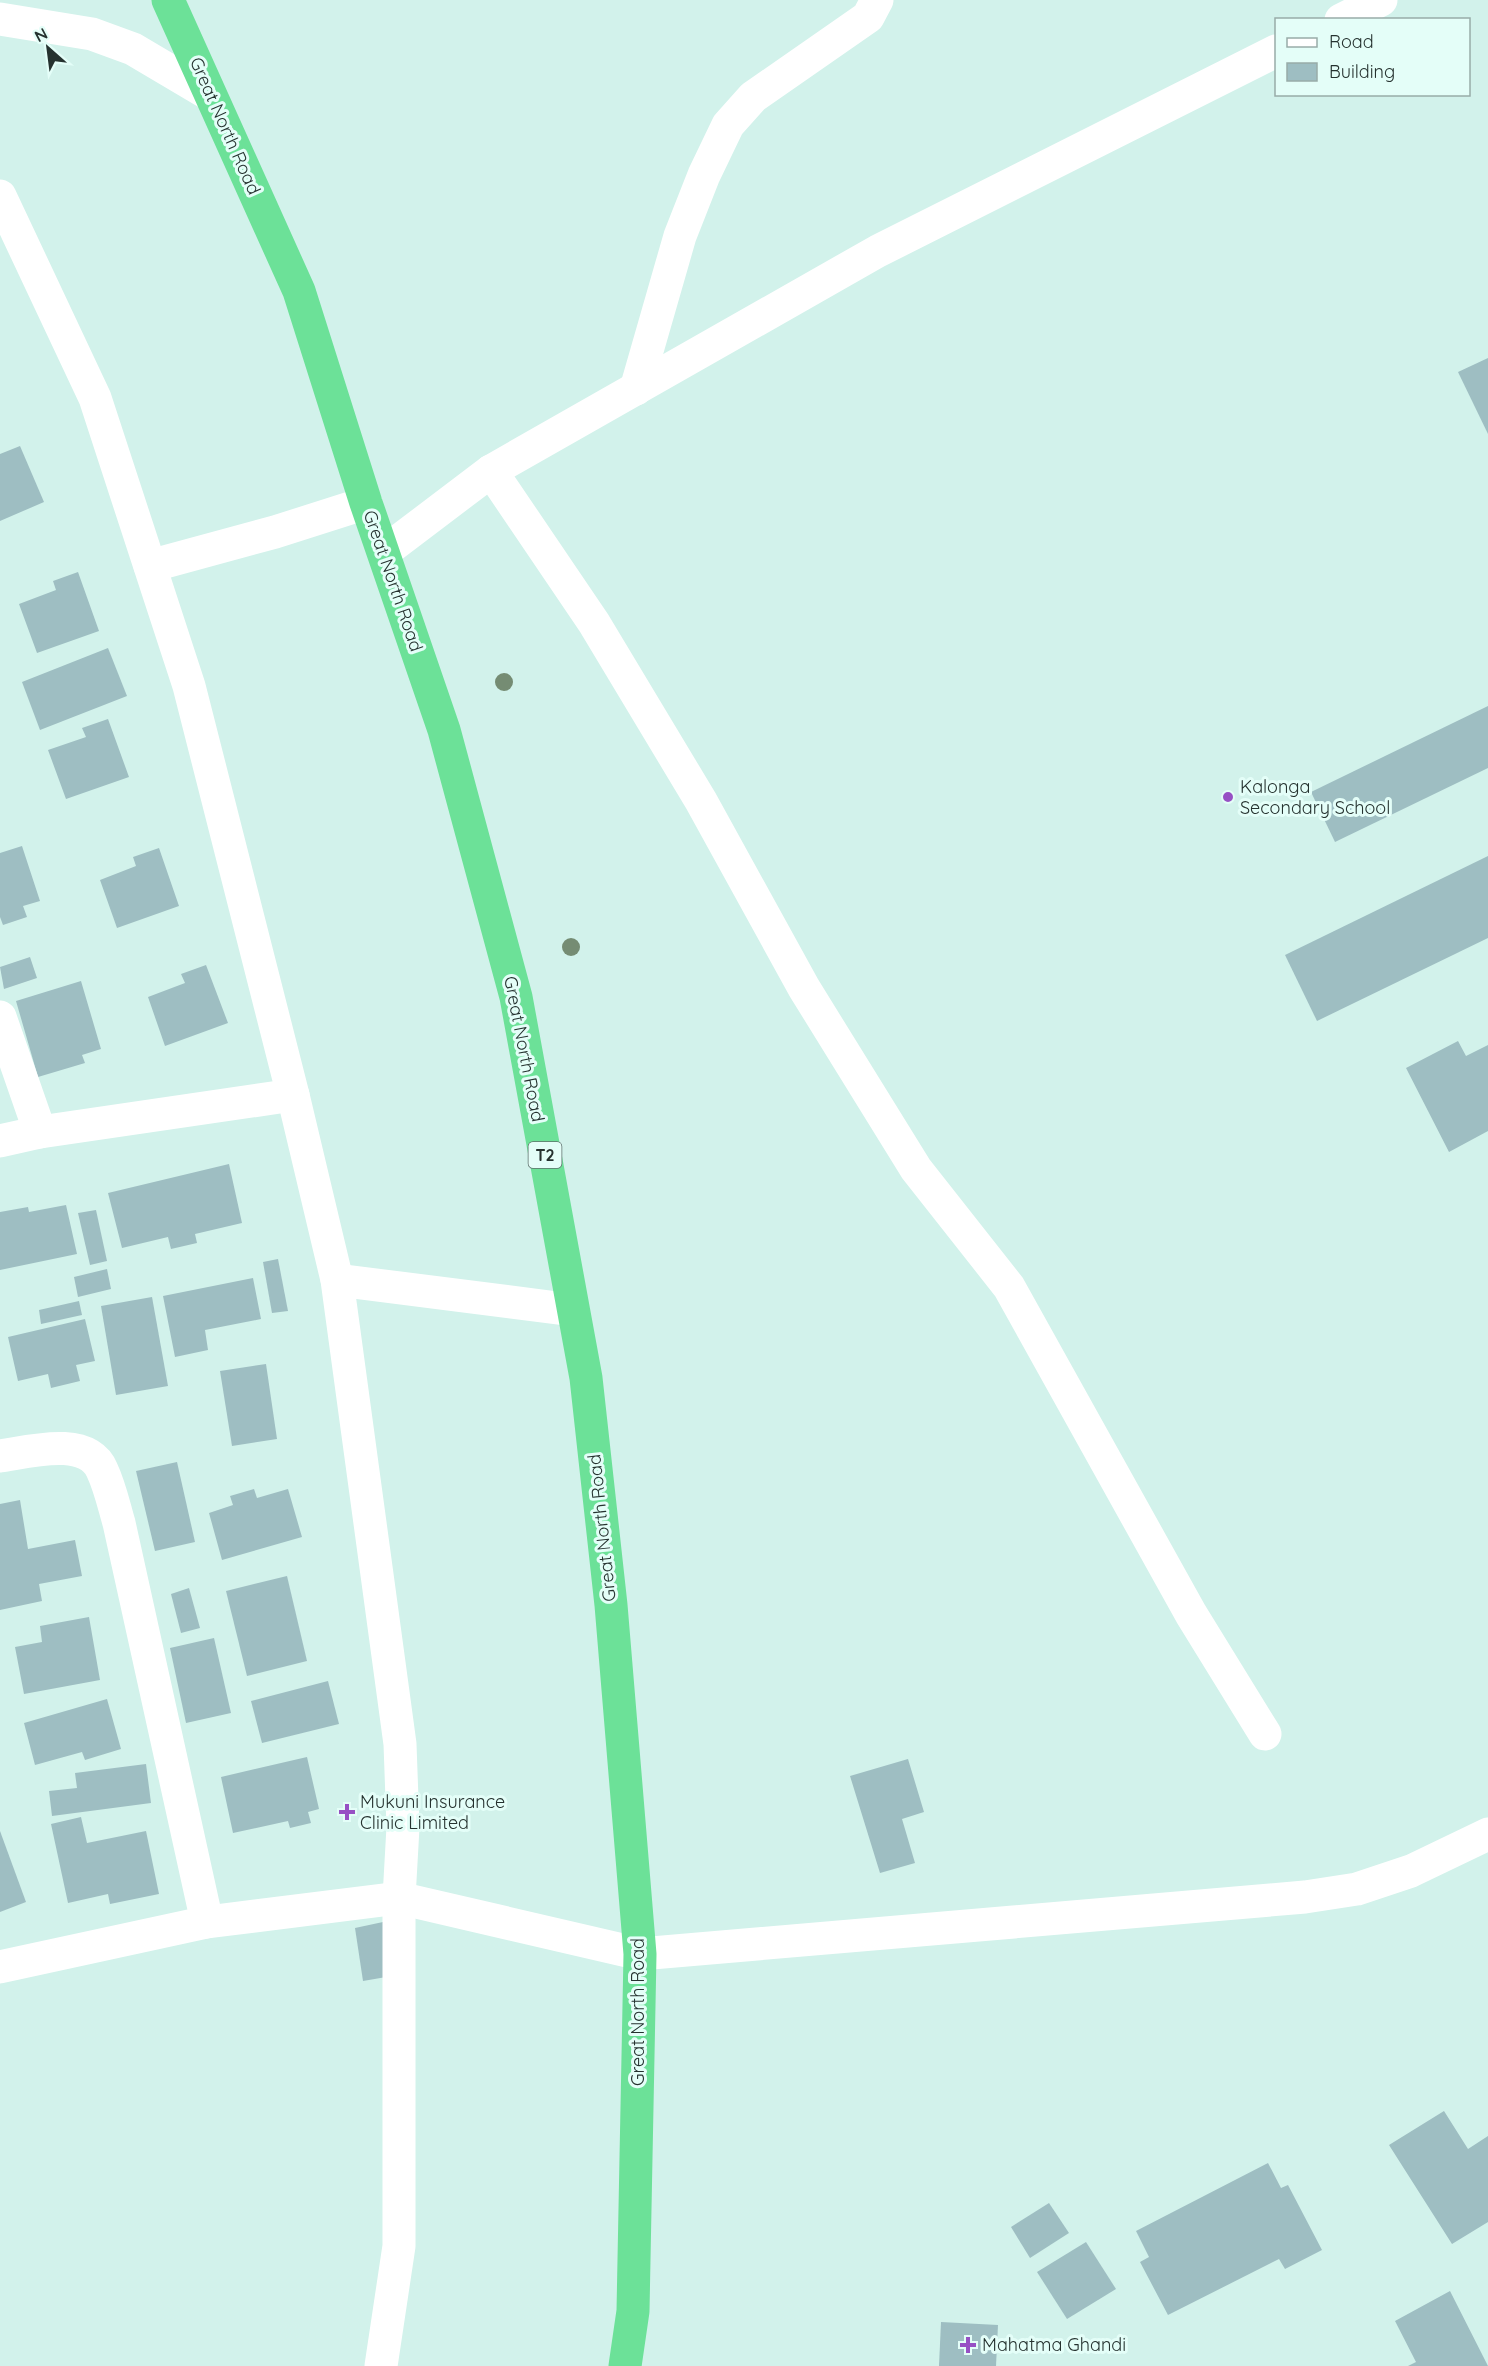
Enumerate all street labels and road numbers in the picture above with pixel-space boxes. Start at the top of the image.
street label: Great North Road [185,54,266,198]
street label: Great North Road [359,507,428,655]
street label: Great North Road [499,974,550,1124]
road number: T2 [528,1142,562,1168]
street label: Great North Road [582,1453,621,1603]
street label: Great North Road [626,1938,649,2086]

